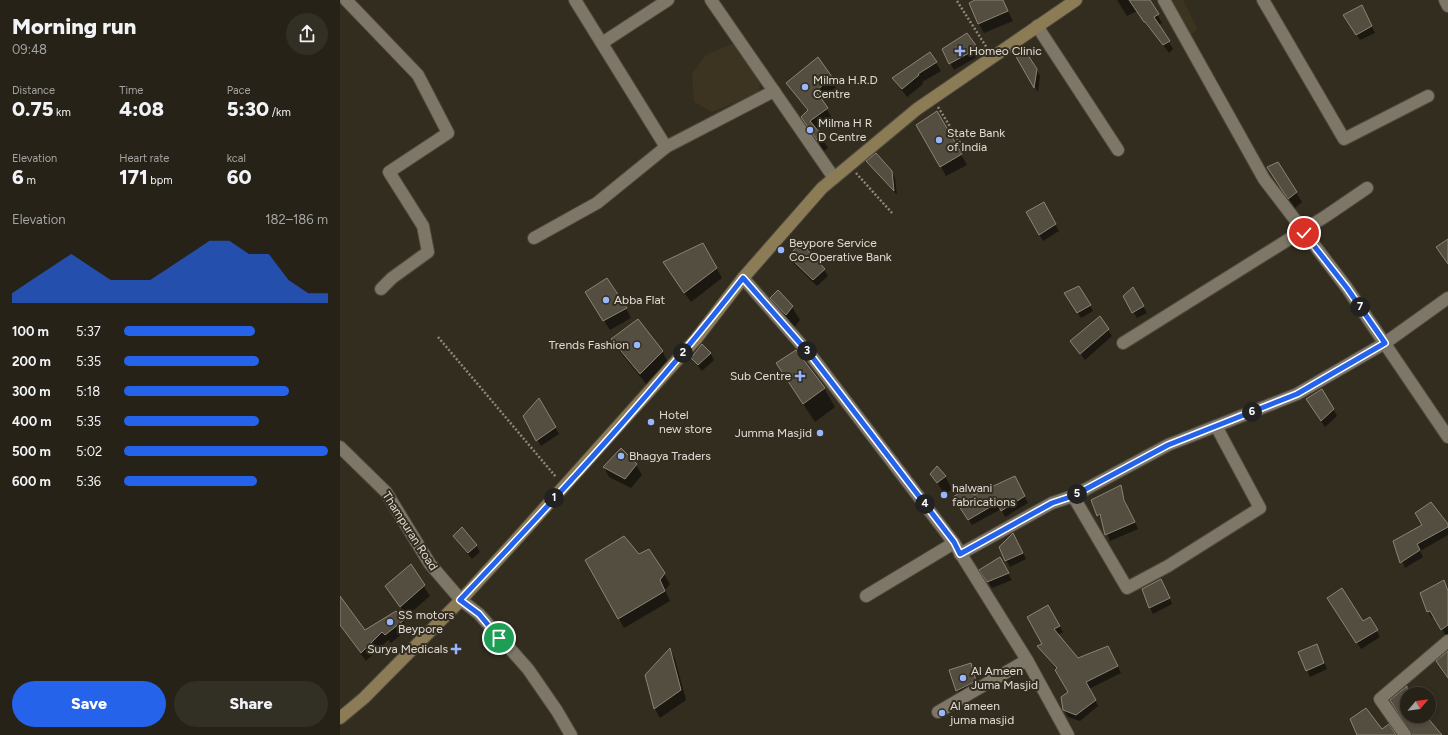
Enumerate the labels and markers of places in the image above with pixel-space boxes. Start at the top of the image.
place label: Homeo Clinic [969,44,1042,58]
marker: Homeo Clinic [954,45,966,57]
place label: Milma H.R.D Centre [813,73,878,101]
marker: Milma H.R.D Centre [800,82,810,92]
place label: Milma H R D Centre [818,116,872,144]
marker: Milma H R D Centre [805,125,815,135]
place label: State Bank of India [947,126,1005,154]
marker: State Bank of India [934,135,944,145]
pin [1287,216,1321,250]
place label: Beypore Service Co-Operative Bank [789,236,892,264]
marker: Beypore Service Co-Operative Bank [776,245,786,255]
place label: Abba Flat [614,293,666,307]
marker: Abba Flat [601,295,611,305]
pin: 7 [1350,297,1370,317]
place label: Trends Fashion [549,338,629,352]
marker: Trends Fashion [632,340,642,350]
pin: 3 [797,341,817,361]
pin: 2 [673,343,693,363]
place label: Sub Centre [730,369,791,383]
marker: Sub Centre [794,370,806,382]
pin: 6 [1242,402,1262,422]
place label: Hotel new store [659,408,713,436]
marker: Hotel new store [646,417,656,427]
place label: Jumma Masjid [735,426,812,440]
marker: Jumma Masjid [815,428,825,438]
place label: Bhagya Traders [629,449,711,463]
marker: Bhagya Traders [616,451,626,461]
place label: halwani fabrications [952,481,1016,509]
pin: 5 [1067,484,1087,504]
pin: 1 [544,488,564,508]
marker: halwani fabrications [939,490,949,500]
pin: 4 [915,494,935,514]
place label: SS motors Beypore [398,608,454,636]
marker: SS motors Beypore [385,617,395,627]
pin [482,621,516,655]
place label: Surya Medicals [367,642,448,656]
marker: Surya Medicals [451,644,461,654]
place label: Al Ameen Juma Masjid [971,664,1038,692]
marker: Al Ameen Juma Masjid [958,673,968,683]
place label: Al ameen juma masjid [949,699,1014,727]
marker: Al ameen juma masjid [937,708,947,718]

